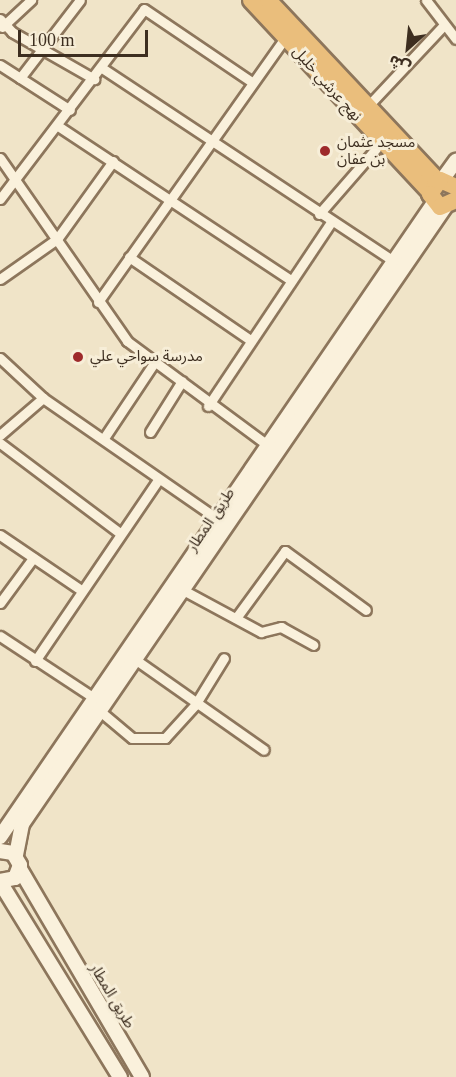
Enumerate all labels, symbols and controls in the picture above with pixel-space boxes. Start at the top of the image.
scale bar [21,18,152,56]
north arrow [378,18,438,78]
text: 100 m [29,30,75,50]
street label: نهج عرشي خليل [289,43,365,125]
text: ش [386,52,413,77]
place label: مسجد عثمان بن عفان [337,133,415,168]
marker: مسجد عثمان بن عفان [318,144,332,158]
place label: مدرسة سواحي علي [90,348,203,366]
marker: مدرسة سواحي علي [71,350,85,364]
street label: طريق المطار [183,485,239,555]
street label: طريق المطار [86,960,138,1032]

